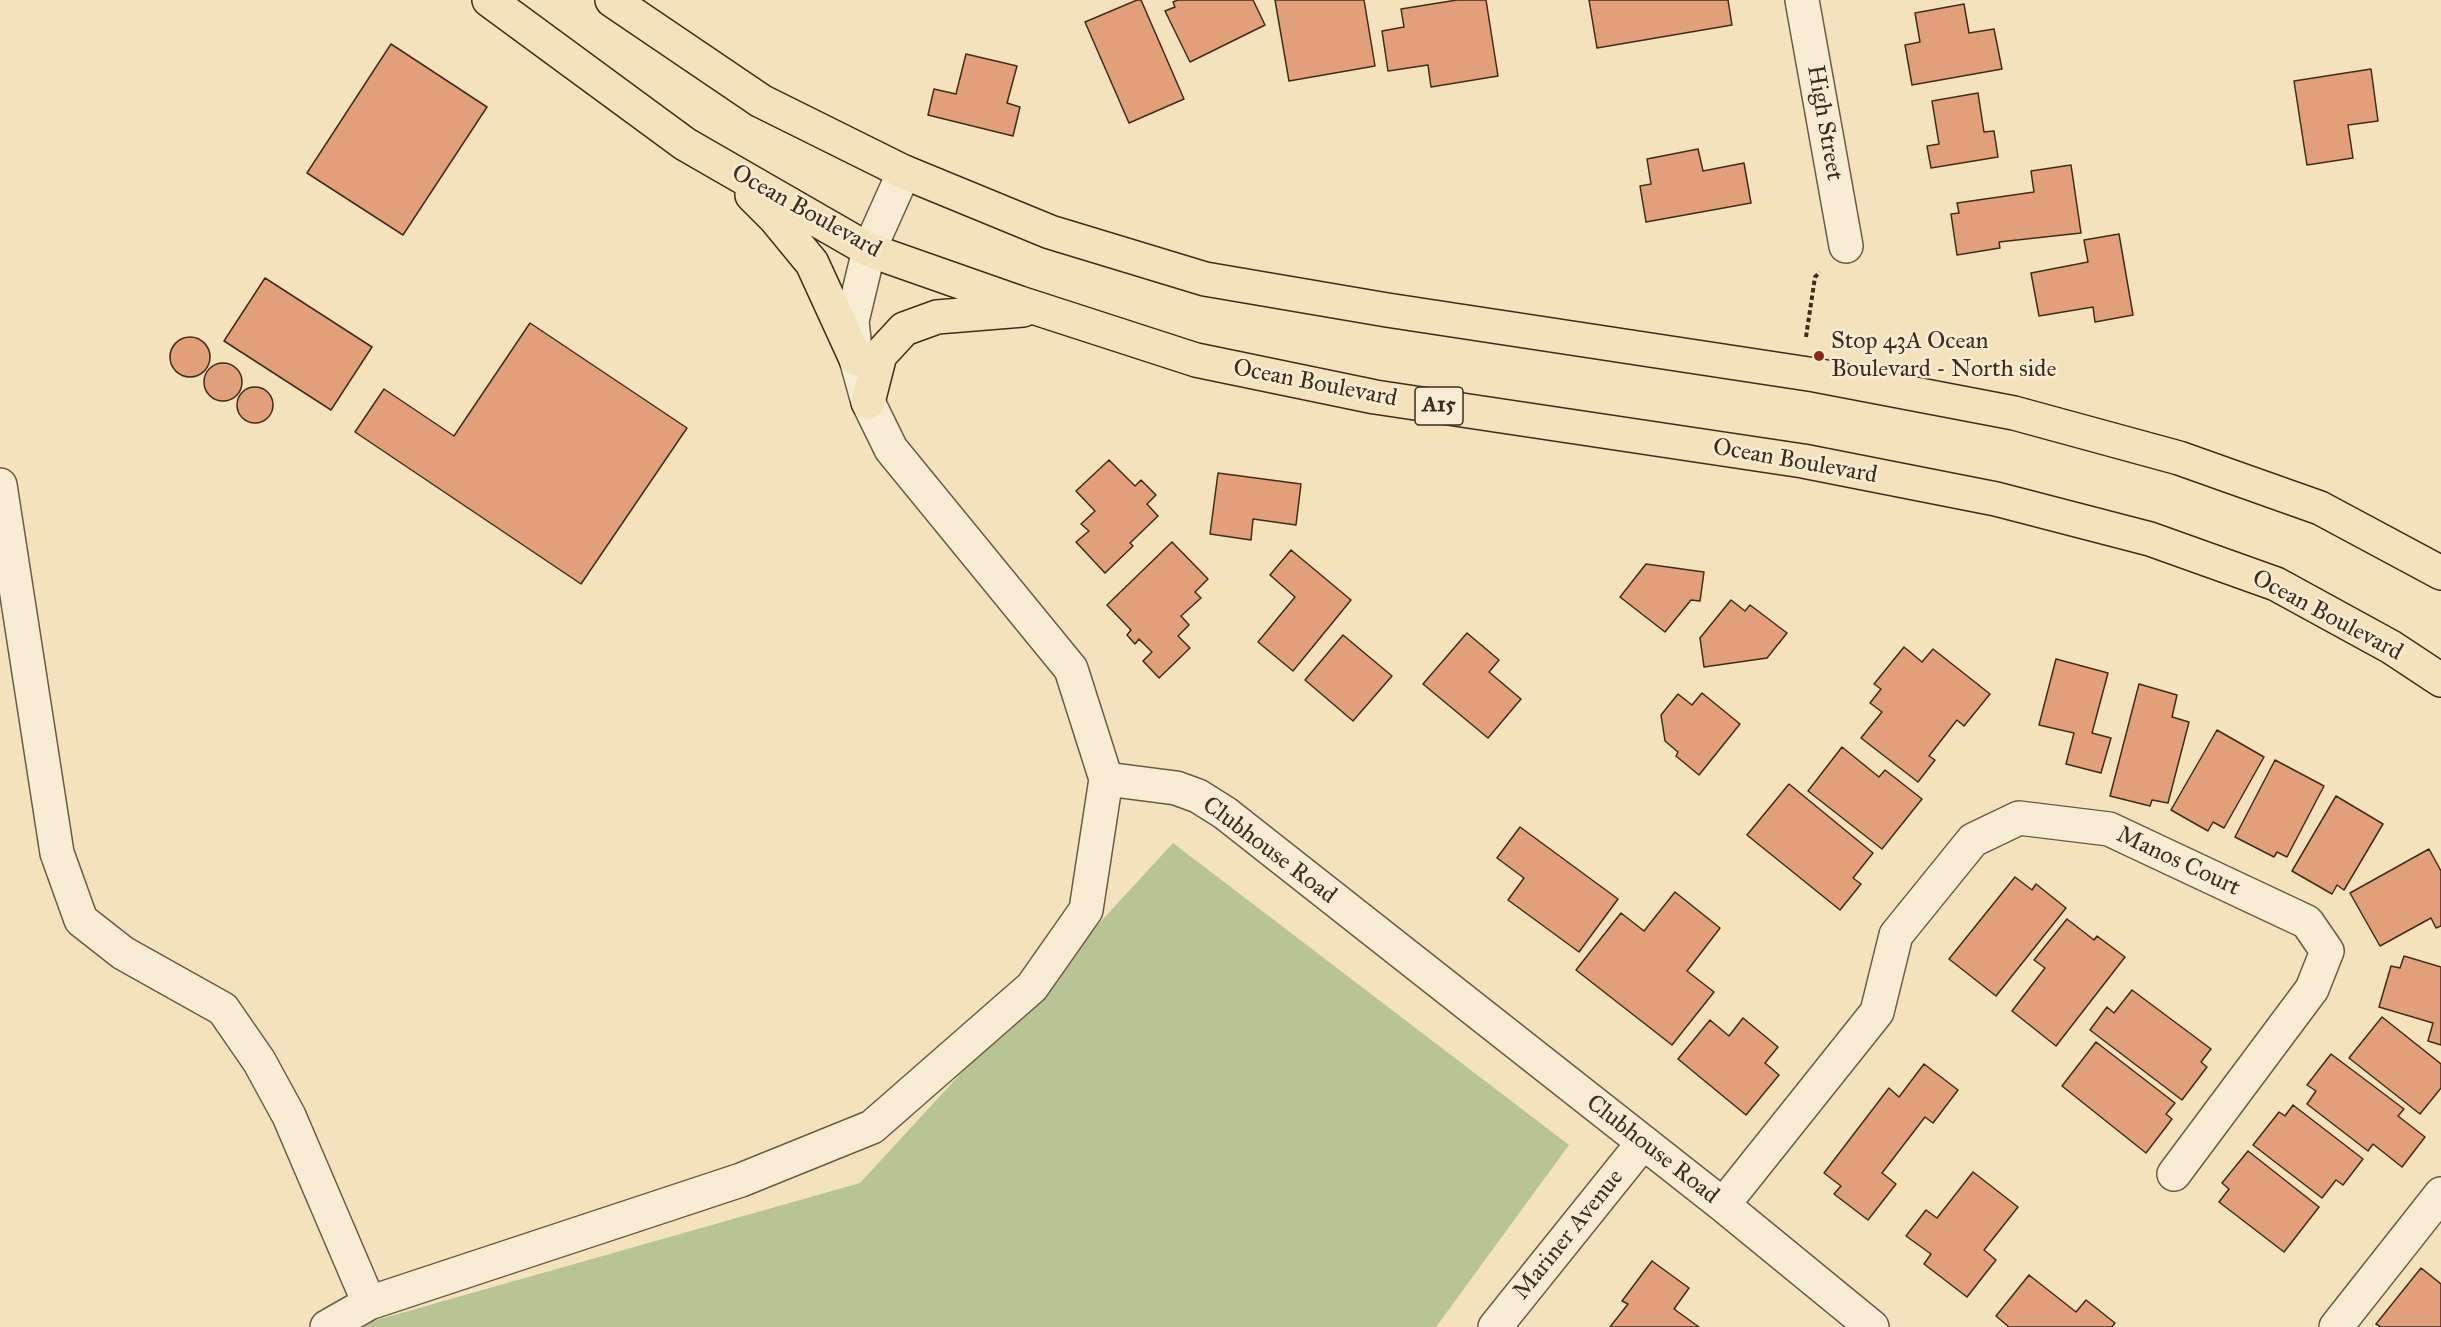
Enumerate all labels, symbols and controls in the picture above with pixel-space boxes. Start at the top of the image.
street label: High Street [1800,63,1848,183]
street label: Ocean Boulevard [726,159,886,265]
place label: Stop 43A Ocean Boulevard - North side [1831,328,2056,384]
marker: Stop 43A Ocean Boulevard - North side [1812,349,1826,363]
street label: Ocean Boulevard [1231,354,1399,414]
road number: A15 [1415,387,1463,425]
street label: Ocean Boulevard [1711,433,1879,491]
street label: Ocean Boulevard [2247,564,2407,668]
street label: Clubhouse Road [1196,791,1342,911]
street label: Manos Court [2112,821,2244,903]
street label: Clubhouse Road [1580,1089,1724,1211]
street label: Mariner Avenue [1508,1164,1630,1306]

